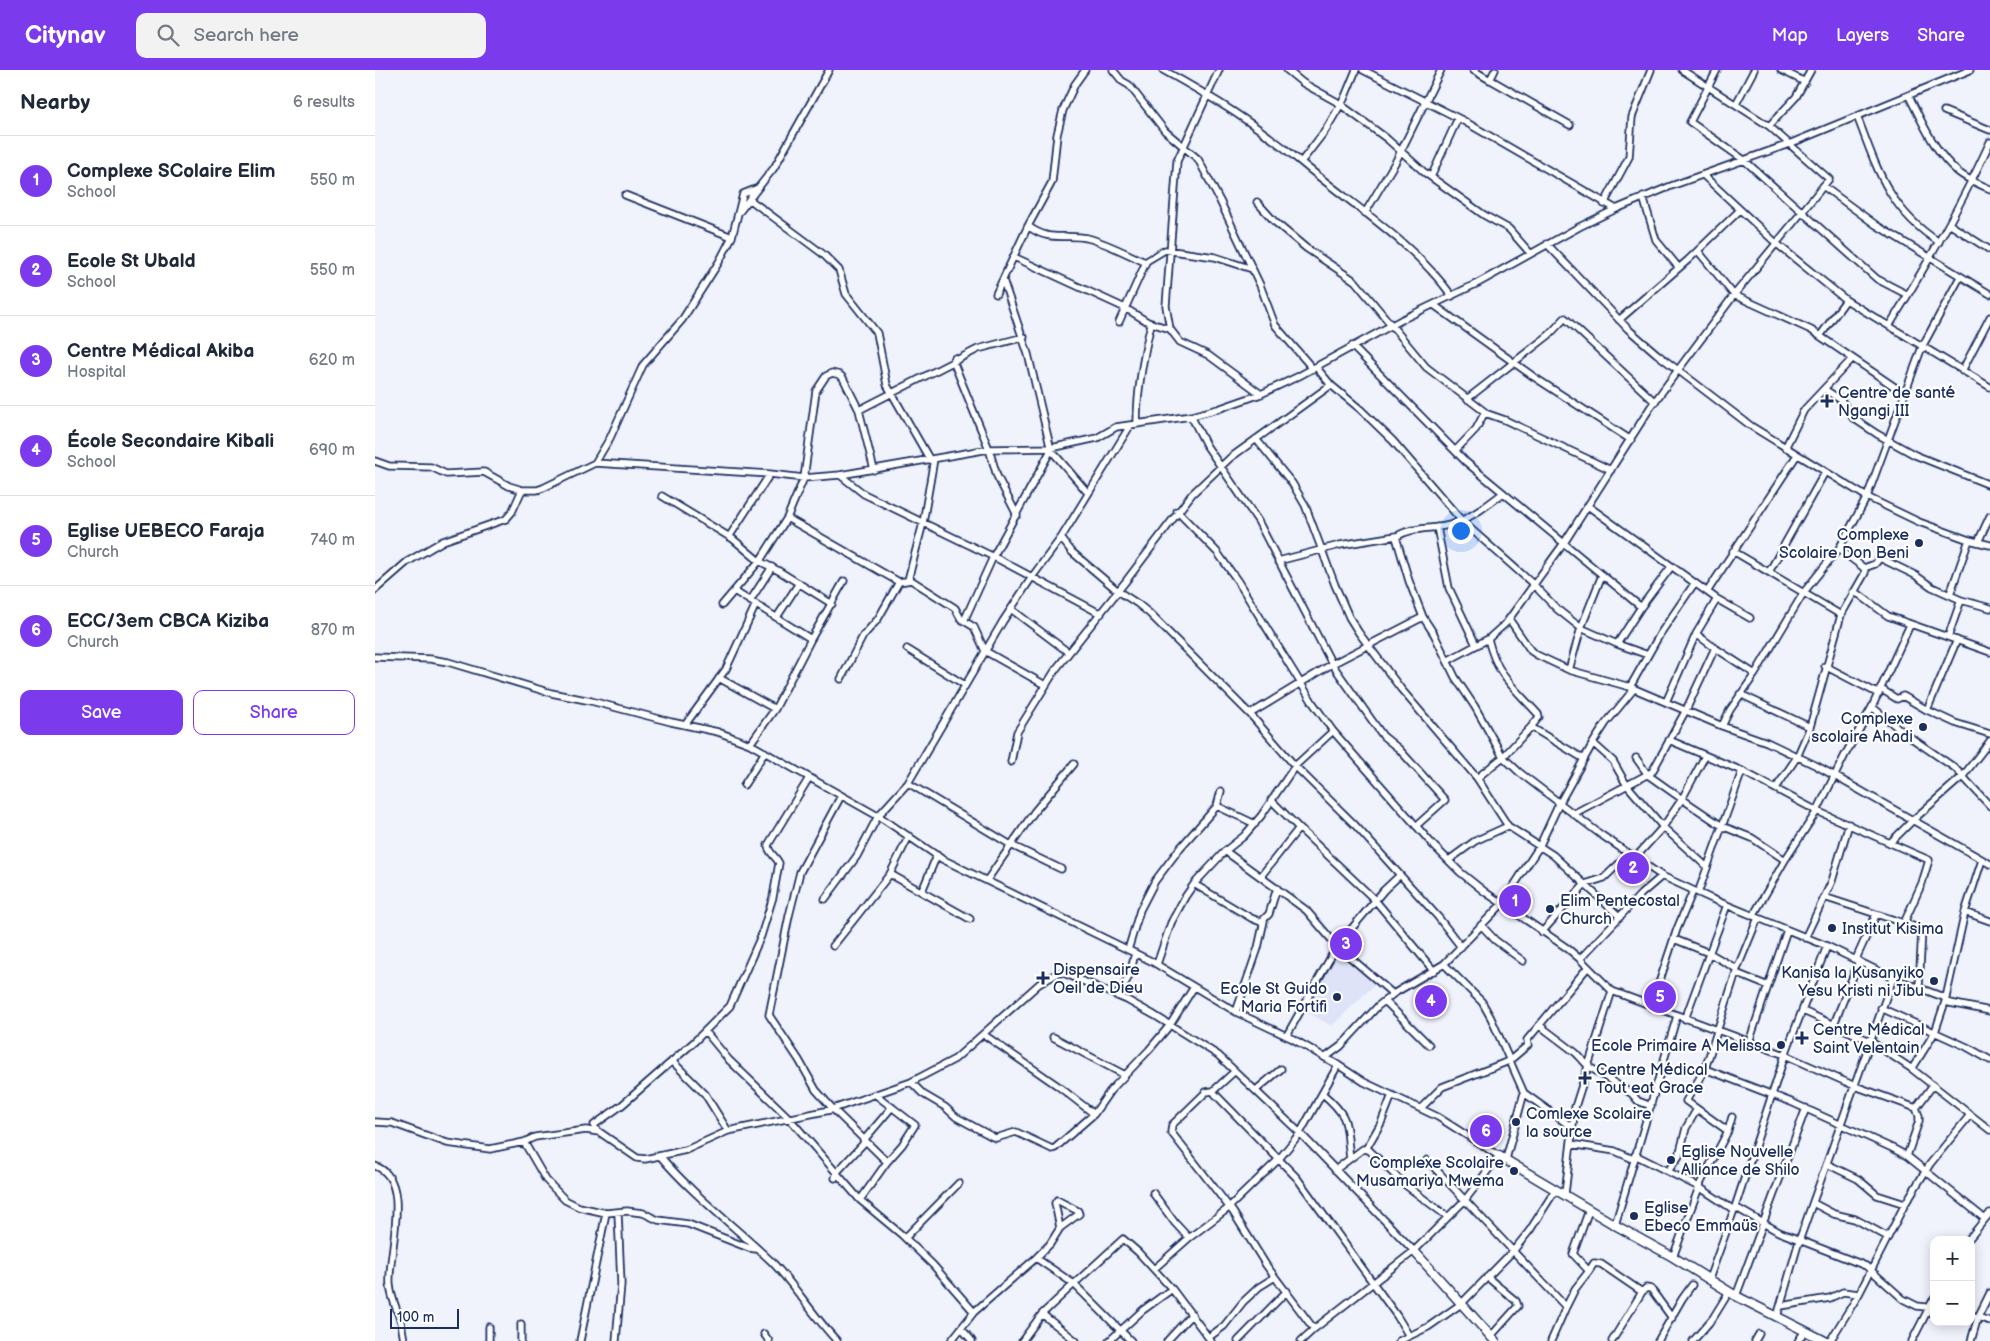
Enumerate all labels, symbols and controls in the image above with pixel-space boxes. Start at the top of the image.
search box [136,13,486,58]
text: Citynav [25,21,106,50]
icon: search [154,21,182,49]
text: Search here [194,24,299,47]
text: Map [1772,25,1808,46]
text: Layers [1836,25,1889,46]
text: Share [1917,25,1965,46]
text: Nearby [20,90,90,115]
text: 6 results [293,93,355,112]
text: Complexe SColaire Elim [67,160,275,183]
text: 1 [33,171,39,190]
text: 550 m [310,171,355,190]
text: School [67,183,116,202]
text: Ecole St Ubald [67,250,196,273]
text: 2 [31,261,41,280]
text: 550 m [310,261,355,280]
text: School [67,273,116,292]
text: Centre Médical Akiba [67,340,254,363]
text: 3 [31,351,41,370]
text: 620 m [309,351,355,370]
text: Hospital [67,363,126,382]
place label: Centre de santé Ngangi III [1838,384,1955,421]
marker: Centre de santé Ngangi III [1820,394,1834,408]
text: École Secondaire Kibali [67,430,274,453]
text: 4 [31,441,41,460]
text: 690 m [309,441,355,460]
text: School [67,453,116,472]
your location [1448,518,1474,544]
text: Eglise UEBECO Faraja [67,520,265,543]
place label: Complexe Scolaire Don Beni [1779,526,1910,563]
text: 5 [31,531,41,550]
text: 740 m [310,531,355,550]
marker: Complexe Scolaire Don Beni [1913,537,1925,549]
text: Church [67,543,119,562]
text: ECC/3em CBCA Kiziba [67,610,269,633]
text: 6 [31,621,41,640]
text: 870 m [311,621,355,640]
text: Church [67,633,119,652]
button: Save [20,690,183,735]
button: Share [193,690,355,735]
place label: Complexe scolaire Ahadi [1811,710,1914,747]
marker: Complexe scolaire Ahadi [1917,721,1929,733]
pin: 2 [1617,849,1649,887]
pin: 1 [1499,882,1531,920]
place label: Elim Pentecostal Church [1560,892,1680,929]
marker: Elim Pentecostal Church [1544,903,1556,915]
place label: Institut Kisima [1842,920,1944,939]
marker: Institut Kisima [1826,922,1838,934]
pin: 3 [1330,925,1362,963]
place label: Dispensaire Oeil de Dieu [1053,961,1143,998]
place label: Kanisa la Kusanyiko Yesu Kristi ni Jibu [1781,964,1924,1001]
marker: Dispensaire Oeil de Dieu [1037,972,1049,984]
marker: Kanisa la Kusanyiko Yesu Kristi ni Jibu [1928,975,1940,987]
pin: 5 [1644,978,1676,1016]
place label: Ecole St Guido Maria Fortifi [1220,980,1327,1017]
pin: 4 [1415,982,1447,1020]
marker: Ecole St Guido Maria Fortifi [1331,991,1343,1003]
place label: Centre Médical Saint Velentain [1813,1021,1925,1058]
marker: Centre Médical Saint Velentain [1795,1031,1809,1045]
place label: Ecole Primaire A Melissa [1591,1037,1771,1056]
marker: Ecole Primaire A Melissa [1775,1039,1787,1051]
place label: Centre Médical Tout eat Grace [1596,1061,1708,1098]
marker: Centre Médical Tout eat Grace [1578,1071,1592,1085]
place label: Comlexe Scolaire la source [1526,1105,1652,1142]
pin: 6 [1470,1112,1502,1150]
marker: Comlexe Scolaire la source [1510,1116,1522,1128]
place label: Eglise Nouvelle Alliance de Shilo [1681,1143,1800,1180]
place label: Complexe Scolaire Musamariya Mwema [1356,1154,1504,1191]
marker: Eglise Nouvelle Alliance de Shilo [1665,1154,1677,1166]
marker: Complexe Scolaire Musamariya Mwema [1508,1165,1520,1177]
place label: Eglise Ebeco Emmaüs [1644,1199,1758,1236]
marker: Eglise Ebeco Emmaüs [1628,1210,1640,1222]
map controls [1930,1236,1975,1326]
button: + [1930,1236,1975,1281]
button: − [1930,1281,1975,1326]
scale bar [390,1306,459,1329]
text: 100 m [397,1309,434,1326]

